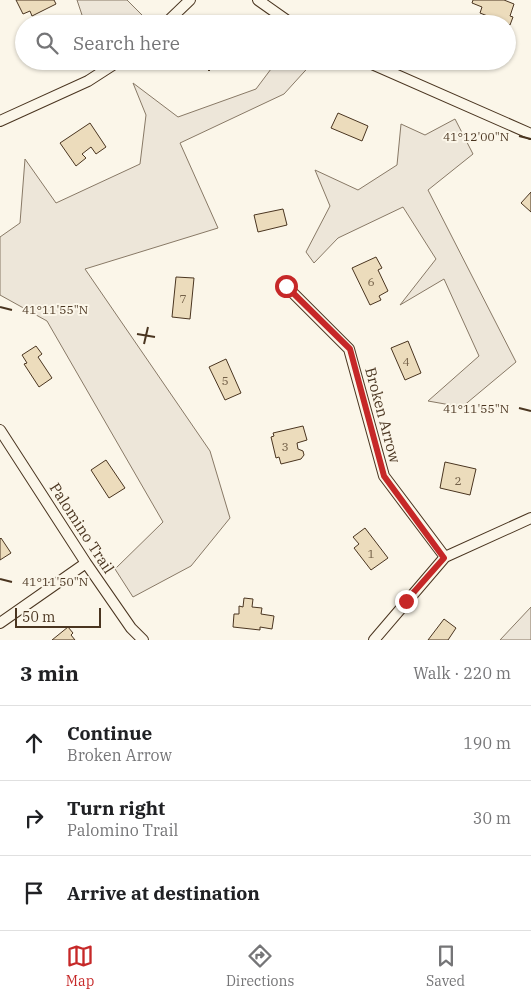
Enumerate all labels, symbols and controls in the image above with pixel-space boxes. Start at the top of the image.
search box [15,15,516,70]
icon: search [33,29,61,57]
text: Search here [73,31,180,55]
text: 41°12'00"N [443,129,509,144]
house number: 6 [367,274,375,289]
route start [275,275,298,298]
house number: 7 [179,291,187,306]
text: 41°11'55"N [22,302,88,317]
house number: 4 [402,354,410,369]
street label: Broken Arrow [361,365,405,465]
house number: 5 [221,373,229,388]
text: 41°11'55"N [443,401,509,416]
house number: 3 [281,439,289,454]
house number: 2 [454,473,462,488]
street label: Palomino Trail [46,479,118,577]
house number: 1 [367,546,375,561]
text: 41°11'50"N [22,574,88,589]
route end [395,590,418,613]
scale bar [15,605,101,628]
text: 50 m [22,608,55,626]
text: 3 min [20,659,79,687]
text: Walk · 220 m [413,663,511,683]
text: Continue [67,721,152,745]
icon: ahead [20,729,48,757]
text: 190 m [463,733,511,753]
text: Broken Arrow [67,745,172,765]
text: Turn right [67,796,165,820]
icon: right [20,804,48,832]
text: 30 m [473,808,511,828]
text: Palomino Trail [67,820,178,840]
icon: arrive [20,879,48,907]
text: Arrive at destination [67,881,260,905]
tab: Map [66,942,94,990]
tab: Directions [226,942,294,990]
tab: Saved [426,942,465,990]

